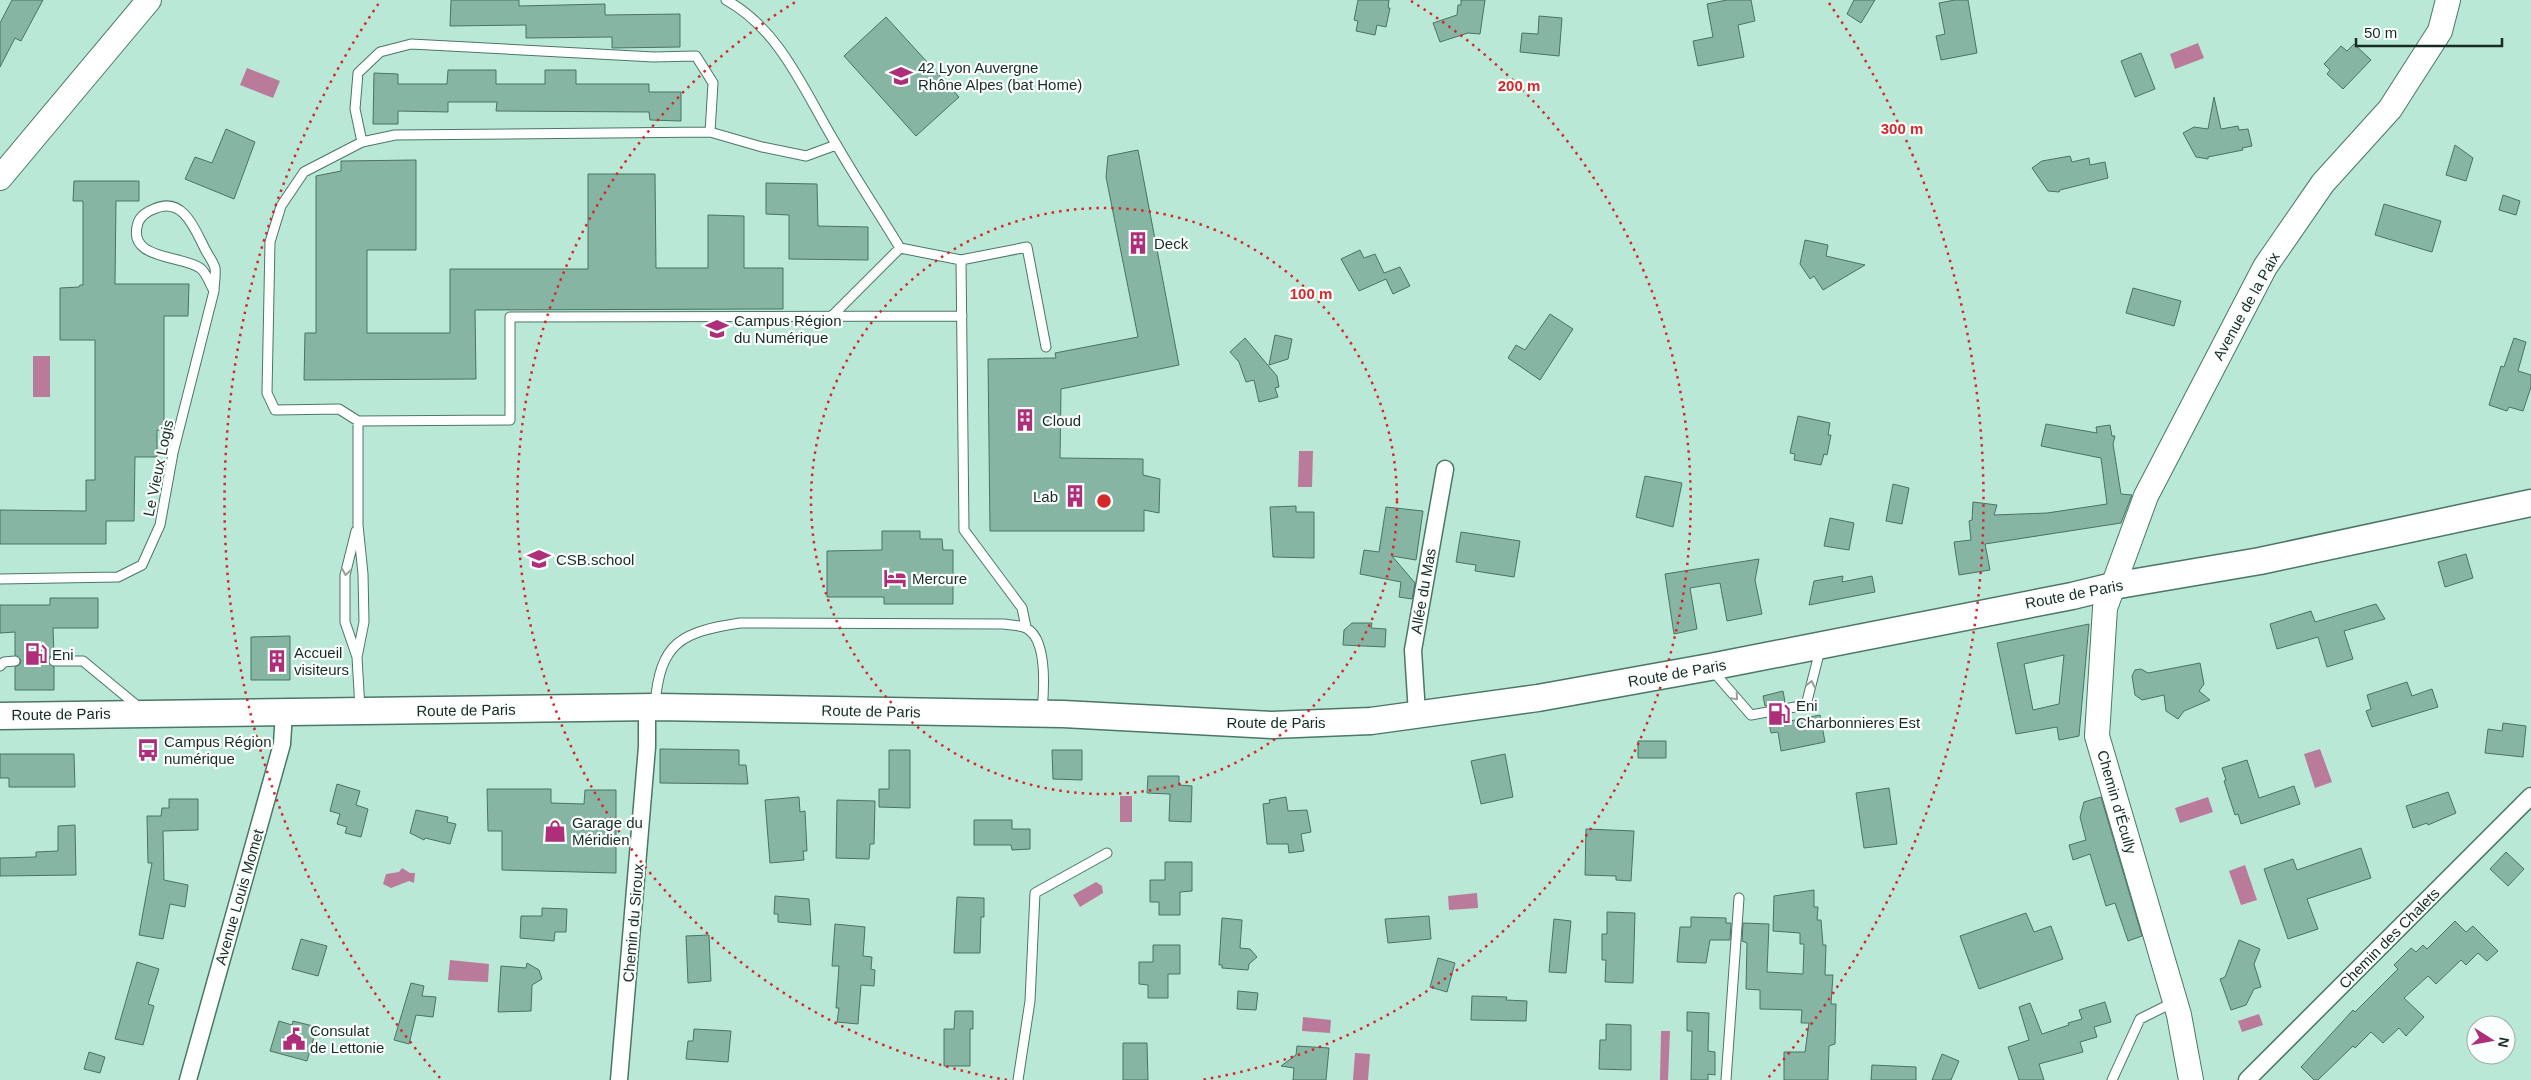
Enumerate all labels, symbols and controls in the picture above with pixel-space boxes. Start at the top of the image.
scale bar [2356,15,2502,47]
text: 50 m [2364,24,2397,41]
place label: 42 Lyon Auvergne Rhône Alpes (bat Home) [918,59,1082,93]
school or university icon: 42 Lyon Auvergne Rhône Alpes (bat Home) [888,63,914,89]
text: 200 m [1498,77,1540,94]
text: 300 m [1881,120,1923,137]
building icon: Deck [1125,230,1151,256]
place label: Deck [1154,235,1189,252]
street label: Avenue de la Paix [2209,249,2283,363]
text: 100 m [1290,285,1332,302]
place label: Campus Région du Numérique [734,312,842,346]
school or university icon: Campus Région du Numérique [704,316,730,342]
building icon: Cloud [1012,407,1038,433]
place label: Cloud [1042,412,1081,429]
street label: Le Vieux Logis [139,418,177,518]
building icon: Lab [1062,483,1088,509]
place label: Lab [1033,488,1058,505]
centre of rings [1095,492,1113,510]
school or university icon: CSB.school [526,546,552,572]
street label: Allée du Mas [1407,547,1439,635]
place label: CSB.school [556,551,634,568]
hotel icon: Mercure [882,565,908,591]
one-way arrow [342,568,352,577]
place label: Mercure [912,570,967,587]
street label: Route de Paris [2024,576,2124,612]
fuel station icon: Eni [23,641,49,667]
place label: Accueil visiteurs [294,644,349,678]
place label: Eni [52,646,74,663]
building icon: Accueil visiteurs [264,648,290,674]
street label: Route de Paris [1627,656,1727,690]
one-way arrow [1805,680,1816,689]
one-way arrow [1730,691,1738,700]
place label: Eni Charbonnieres Est [1796,697,1921,731]
street label: Route de Paris [416,701,516,719]
fuel station icon: Eni Charbonnieres Est [1766,701,1792,727]
street label: Route de Paris [821,702,921,720]
street label: Route de Paris [11,705,111,723]
street label: Route de Paris [1226,714,1326,731]
place label: Campus Région numérique [164,733,272,767]
bus stop icon: Campus Région numérique [135,737,161,763]
street label: Chemin d'Écully [2094,748,2140,856]
place label: Garage du Méridien [572,814,643,848]
shop icon: Garage du Méridien [542,818,568,844]
street label: Avenue Louis Momet [211,826,267,967]
street label: Chemin du Siroux [619,862,647,983]
street label: Chemin des Chalets [2335,884,2443,992]
north arrow [2466,1015,2516,1065]
place label: Consulat de Lettonie [310,1022,384,1056]
public building icon: Consulat de Lettonie [281,1026,307,1052]
text: N [2495,1036,2513,1049]

